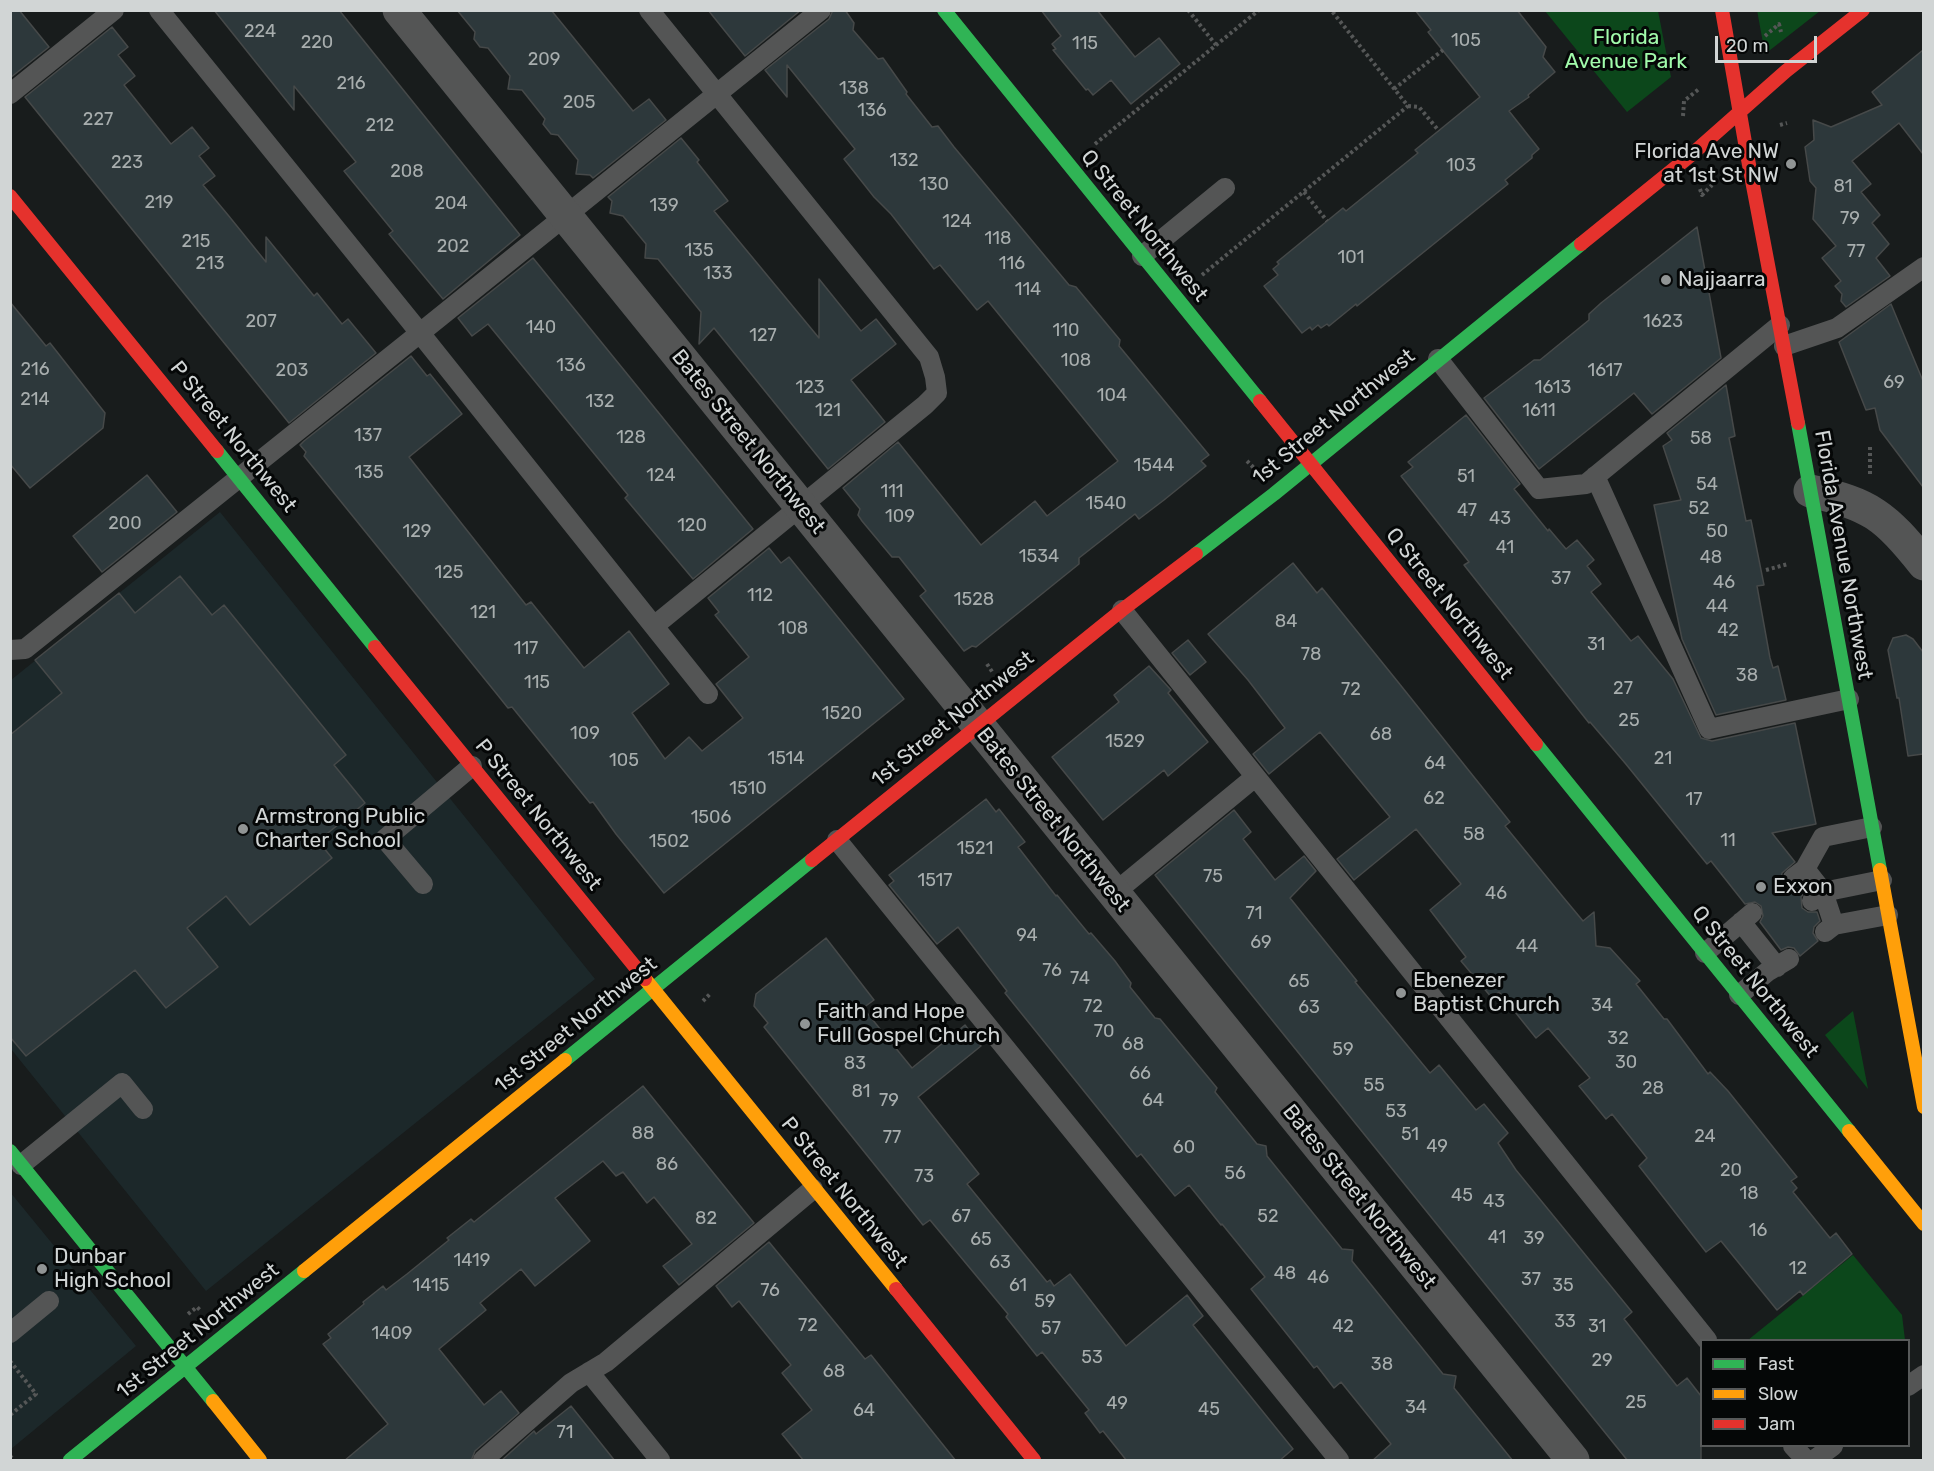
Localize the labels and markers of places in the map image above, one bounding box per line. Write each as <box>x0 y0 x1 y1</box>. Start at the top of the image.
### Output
place label: Florida Ave NW at 1st St NW <box>1634 139 1779 189</box>
marker: Florida Ave NW at 1st St NW <box>1784 157 1798 171</box>
place label: Najjaarra <box>1678 267 1766 293</box>
marker: Najjaarra <box>1659 273 1673 287</box>
place label: Armstrong Public Charter School <box>255 804 425 854</box>
marker: Armstrong Public Charter School <box>236 822 250 836</box>
place label: Exxon <box>1773 874 1833 900</box>
marker: Exxon <box>1754 880 1768 894</box>
place label: Ebenezer Baptist Church <box>1413 968 1560 1018</box>
marker: Ebenezer Baptist Church <box>1394 986 1408 1000</box>
place label: Faith and Hope Full Gospel Church <box>817 999 1000 1049</box>
marker: Faith and Hope Full Gospel Church <box>798 1017 812 1031</box>
place label: Dunbar High School <box>54 1244 171 1294</box>
marker: Dunbar High School <box>35 1262 49 1276</box>

